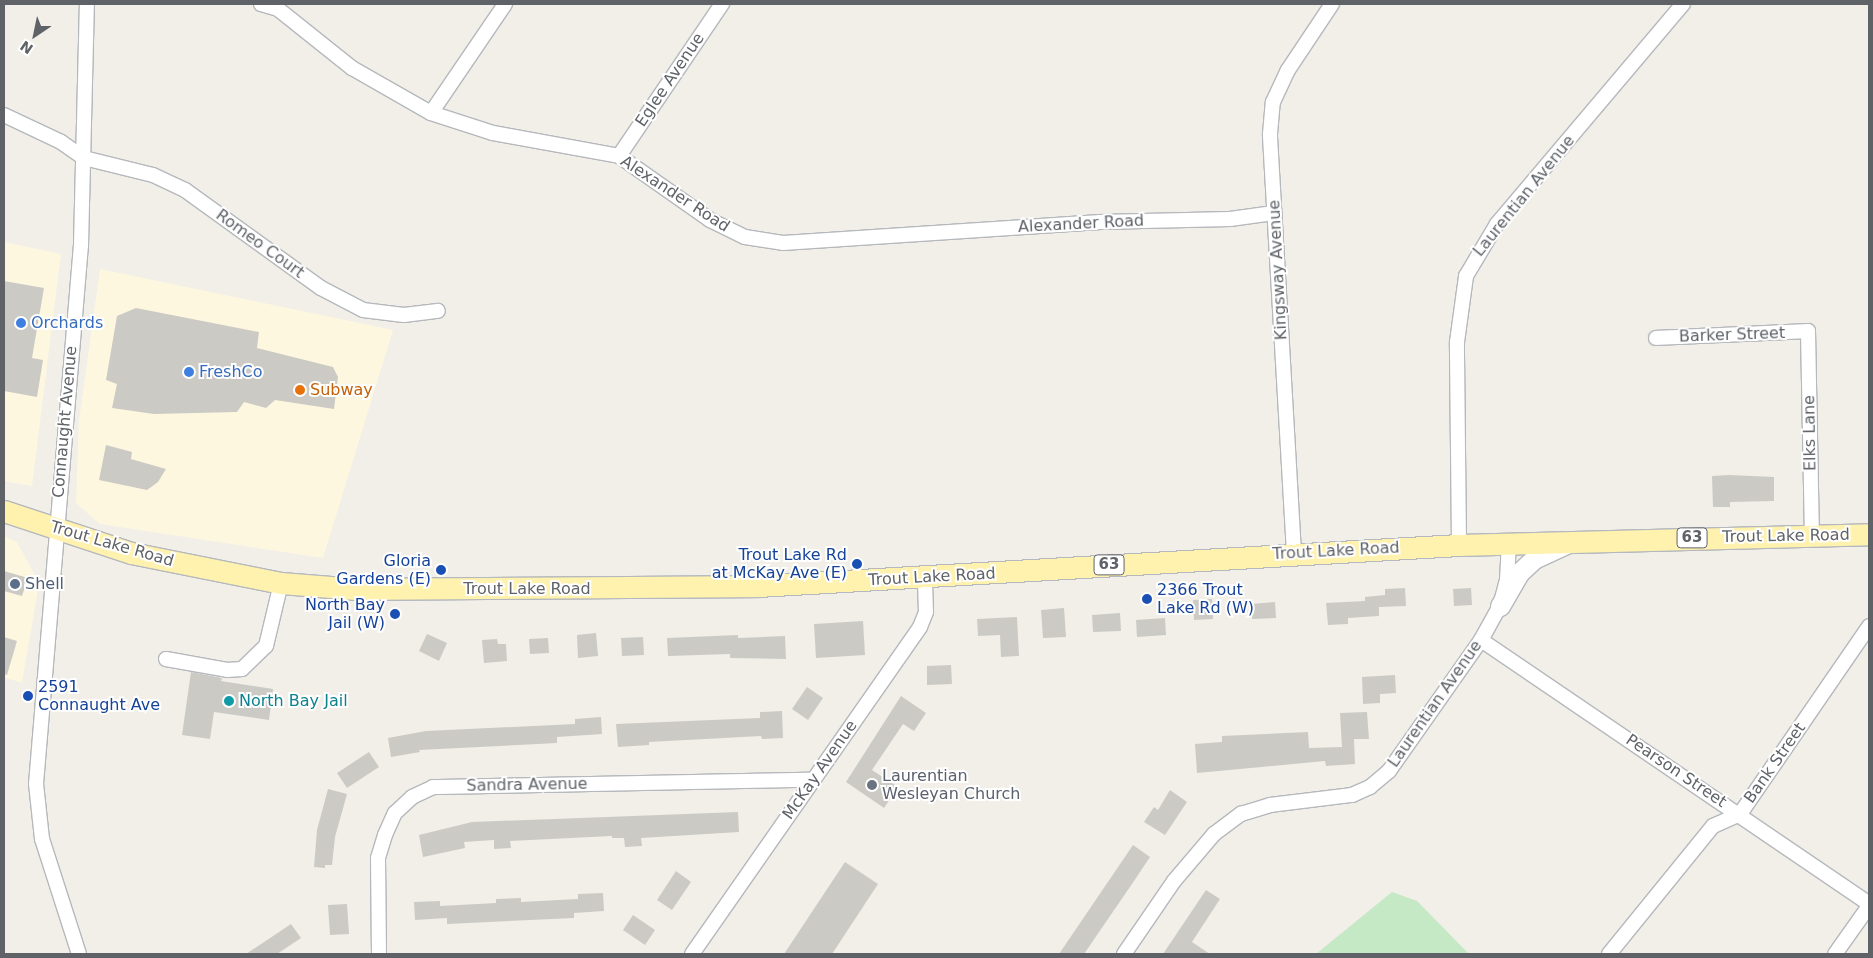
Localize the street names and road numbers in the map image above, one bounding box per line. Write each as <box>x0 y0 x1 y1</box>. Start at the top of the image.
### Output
street label: Eglee Avenue <box>632 29 708 131</box>
street label: Laurentian Avenue <box>1469 132 1579 260</box>
street label: Alexander Road <box>617 152 733 236</box>
street label: Kingsway Avenue <box>1265 199 1291 341</box>
street label: Romeo Court <box>212 206 308 282</box>
street label: Alexander Road <box>1017 211 1145 237</box>
street label: Barker Street <box>1679 324 1785 346</box>
street label: Connaught Avenue <box>49 345 81 499</box>
street label: Elks Lane <box>1800 395 1820 471</box>
street label: Trout Lake Road <box>48 517 176 571</box>
street label: Trout Lake Road <box>1722 525 1850 547</box>
road number: 63 <box>1676 526 1708 550</box>
street label: Trout Lake Road <box>1272 538 1400 564</box>
road number: 63 <box>1093 552 1125 578</box>
street label: Trout Lake Road <box>868 564 996 590</box>
street label: Trout Lake Road <box>463 579 591 599</box>
street label: Laurentian Avenue <box>1384 637 1486 771</box>
street label: McKay Avenue <box>779 717 861 823</box>
street label: Bank Street <box>1740 719 1810 807</box>
street label: Pearson Street <box>1622 730 1730 812</box>
street label: Sandra Avenue <box>466 774 588 796</box>

